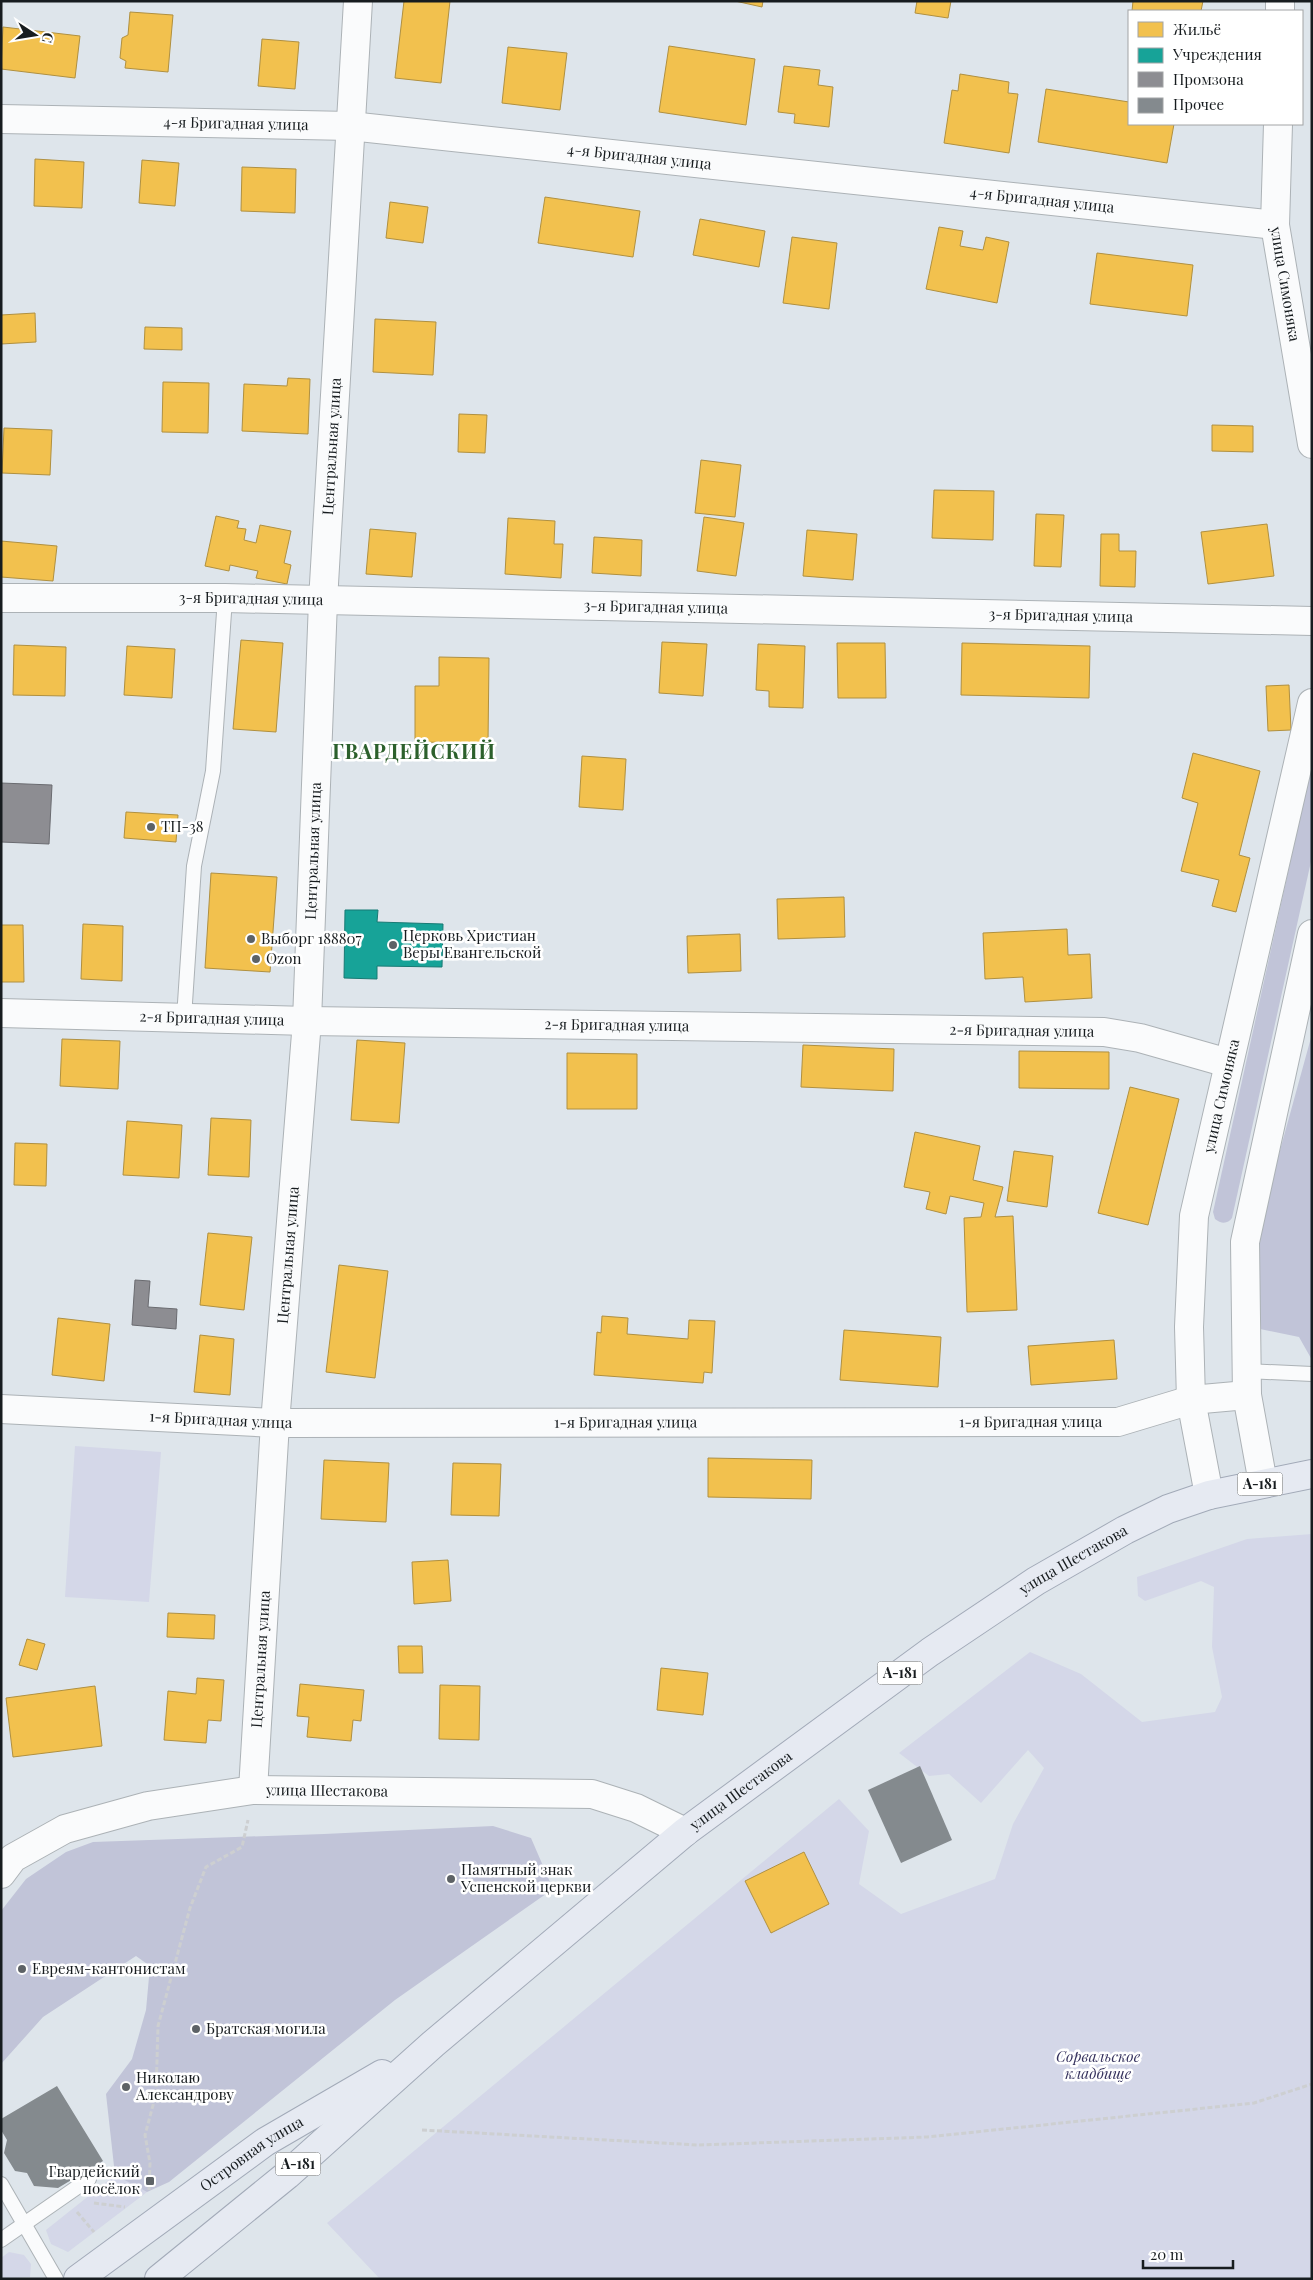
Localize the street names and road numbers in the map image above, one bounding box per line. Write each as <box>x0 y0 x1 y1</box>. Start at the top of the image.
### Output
street label: 4-я Бригадная улица <box>163 111 309 134</box>
street label: 4-я Бригадная улица <box>566 138 713 174</box>
street label: 4-я Бригадная улица <box>969 181 1116 217</box>
street label: улица Симоняка <box>1266 224 1306 343</box>
street label: Центральная улица <box>317 377 345 516</box>
street label: 3-я Бригадная улица <box>179 587 324 609</box>
street label: 3-я Бригадная улица <box>583 595 729 618</box>
street label: 3-я Бригадная улица <box>988 603 1134 626</box>
street label: Центральная улица <box>300 781 325 920</box>
street label: 2-я Бригадная улица <box>139 1006 285 1029</box>
street label: 2-я Бригадная улица <box>544 1013 690 1035</box>
street label: 2-я Бригадная улица <box>949 1019 1095 1041</box>
street label: улица Симоняка <box>1198 1036 1244 1156</box>
street label: Центральная улица <box>272 1185 303 1325</box>
street label: 1-я Бригадная улица <box>149 1406 293 1432</box>
street label: 1-я Бригадная улица <box>554 1411 698 1432</box>
street label: 1-я Бригадная улица <box>959 1411 1103 1431</box>
road number: А-181 <box>1238 1472 1282 1496</box>
street label: улица Шестакова <box>1014 1519 1131 1599</box>
street label: Центральная улица <box>246 1589 274 1729</box>
road number: А-181 <box>878 1662 922 1685</box>
street label: улица Шестакова <box>685 1745 796 1835</box>
street label: улица Шестакова <box>265 1779 389 1801</box>
street label: Островная улица <box>195 2111 307 2196</box>
road number: А-181 <box>276 2152 320 2176</box>

